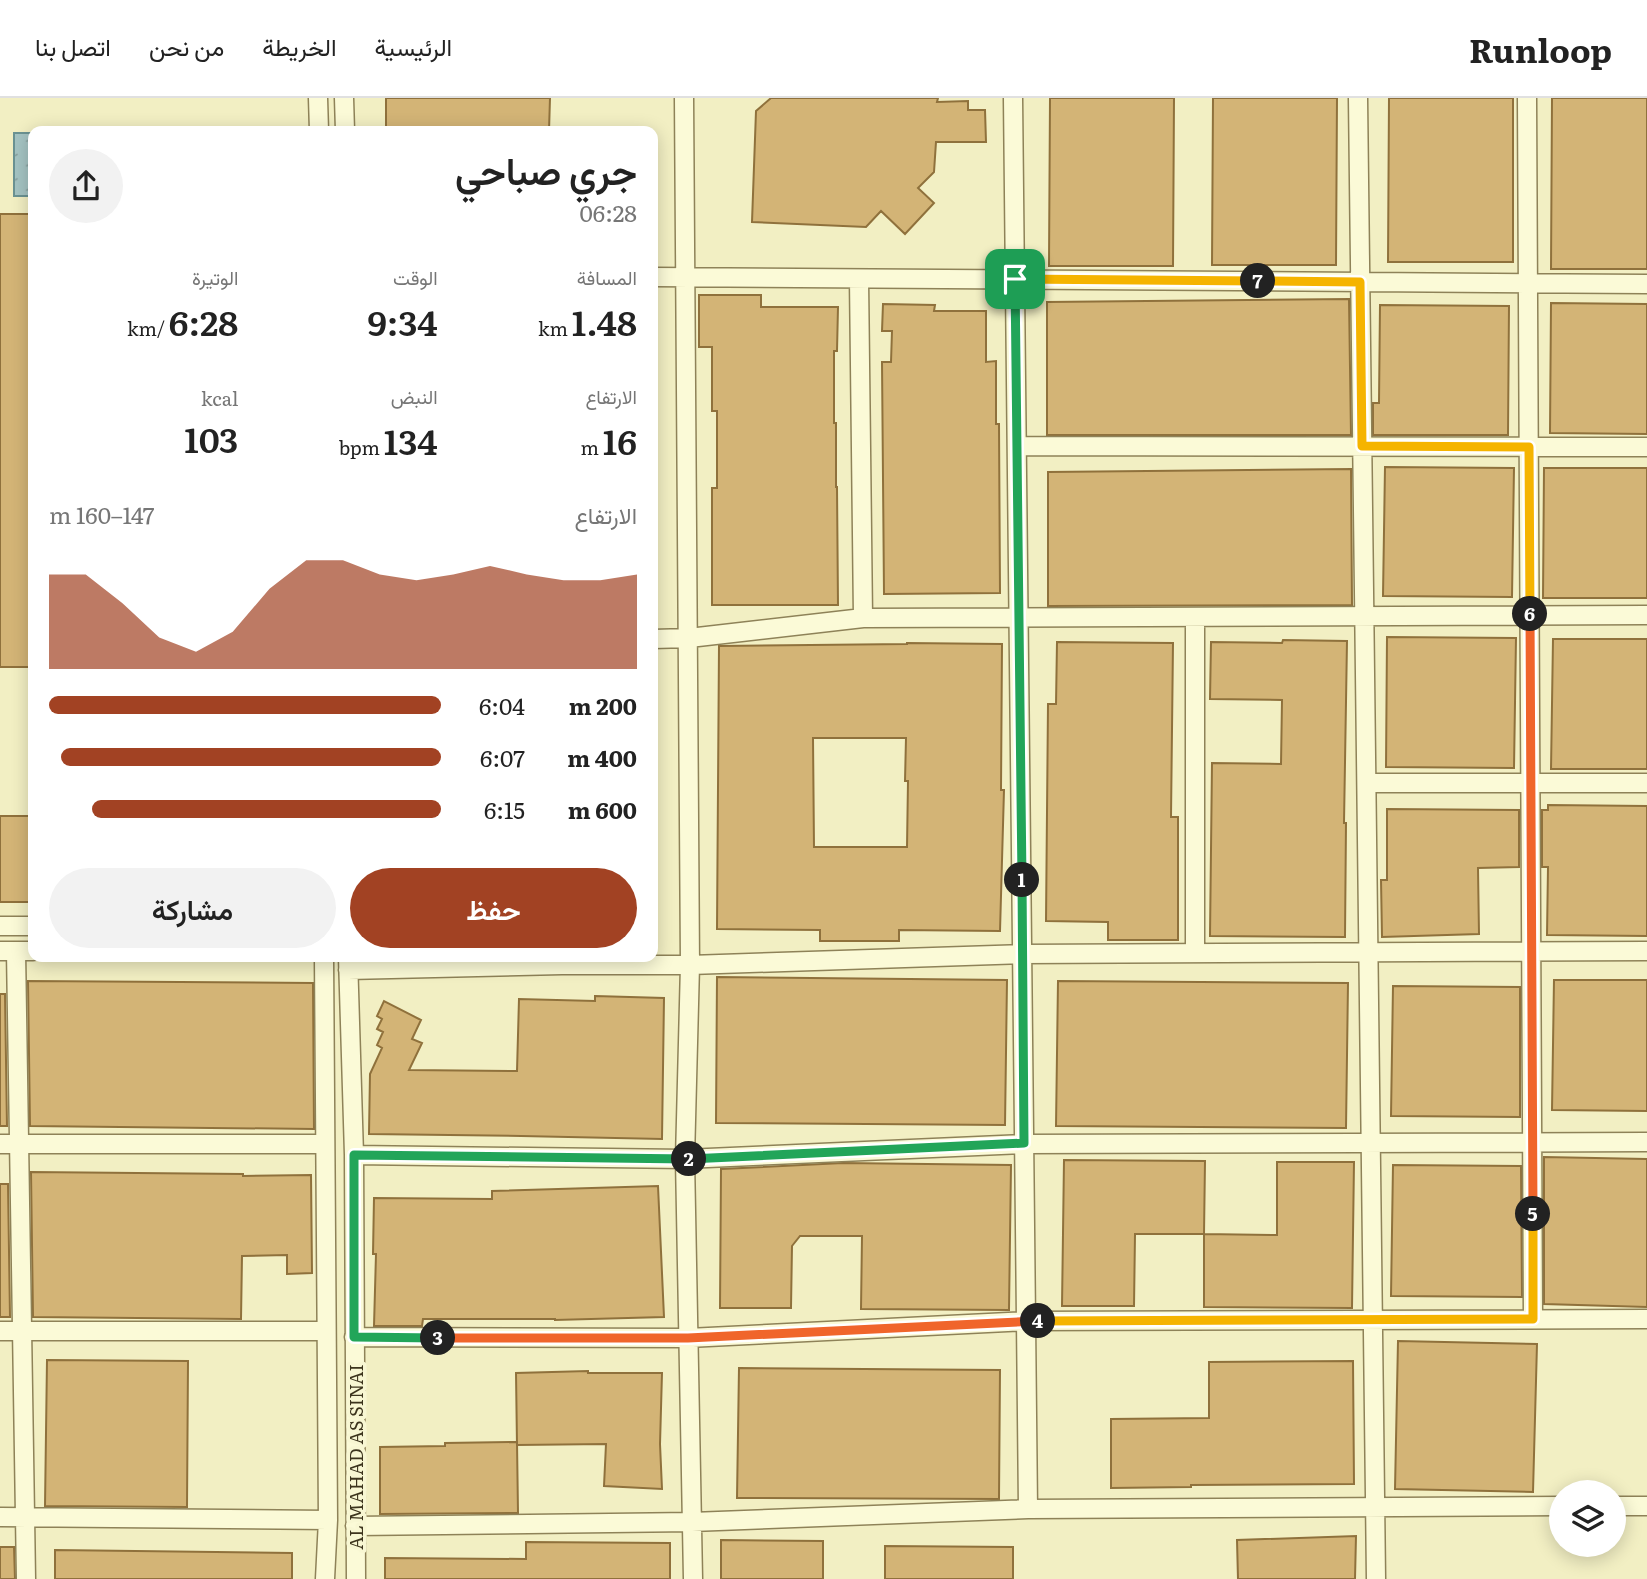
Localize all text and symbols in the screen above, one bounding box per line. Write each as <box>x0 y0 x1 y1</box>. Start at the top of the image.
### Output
text: Runloop <box>1469 24 1612 73</box>
text: اتصل بنا <box>35 28 111 63</box>
text: من نحن <box>149 28 224 63</box>
text: الخريطة <box>262 28 337 63</box>
text: الرئيسية <box>375 28 452 63</box>
text: جري صباحي <box>455 140 637 197</box>
button: share <box>49 149 123 223</box>
text: 06:28 <box>580 195 637 229</box>
pin <box>985 249 1045 309</box>
icon: arrive <box>996 260 1034 298</box>
text: الوتيرة <box>192 263 238 291</box>
text: الوقت <box>393 263 438 291</box>
text: المسافة <box>577 263 637 291</box>
pin: 7 <box>1240 264 1276 298</box>
text: 7 <box>1252 266 1263 294</box>
text: 6:28 <box>169 295 238 347</box>
text: 9:34 <box>367 295 438 347</box>
text: 1.48 <box>572 295 637 347</box>
text: /km <box>127 314 169 342</box>
text: km <box>538 314 572 342</box>
text: النبض <box>391 382 438 410</box>
text: الارتفاع <box>585 382 637 410</box>
text: kcal <box>201 384 238 412</box>
text: 103 <box>184 412 238 464</box>
text: 134 <box>384 414 438 466</box>
text: 16 <box>603 414 637 466</box>
text: bpm <box>339 433 384 461</box>
text: m <box>581 433 603 461</box>
text: 147–160 m <box>49 497 154 531</box>
text: الارتفاع <box>575 497 637 531</box>
pin: 6 <box>1512 596 1548 632</box>
text: 6 <box>1524 599 1535 627</box>
text: 6:04 <box>479 688 525 722</box>
text: 200 m <box>569 688 637 722</box>
text: 6:07 <box>480 740 525 774</box>
text: 400 m <box>567 740 637 774</box>
text: 6:15 <box>484 792 525 826</box>
text: 600 m <box>568 792 637 826</box>
pin: 1 <box>1004 862 1040 898</box>
text: 1 <box>1018 865 1025 893</box>
button: مشاركة <box>49 868 336 948</box>
button: حفظ <box>350 868 637 948</box>
pin: 2 <box>672 1142 706 1176</box>
text: 2 <box>683 1144 694 1172</box>
pin: 5 <box>1516 1196 1550 1232</box>
text: 5 <box>1527 1199 1538 1227</box>
pin: 4 <box>1020 1304 1056 1338</box>
text: 4 <box>1032 1306 1043 1334</box>
pin: 3 <box>420 1320 456 1356</box>
text: 3 <box>432 1323 443 1351</box>
street label: AL MAHAD AS SINAI <box>342 1364 369 1550</box>
map controls <box>1549 1480 1626 1557</box>
button: layers <box>1549 1480 1626 1557</box>

